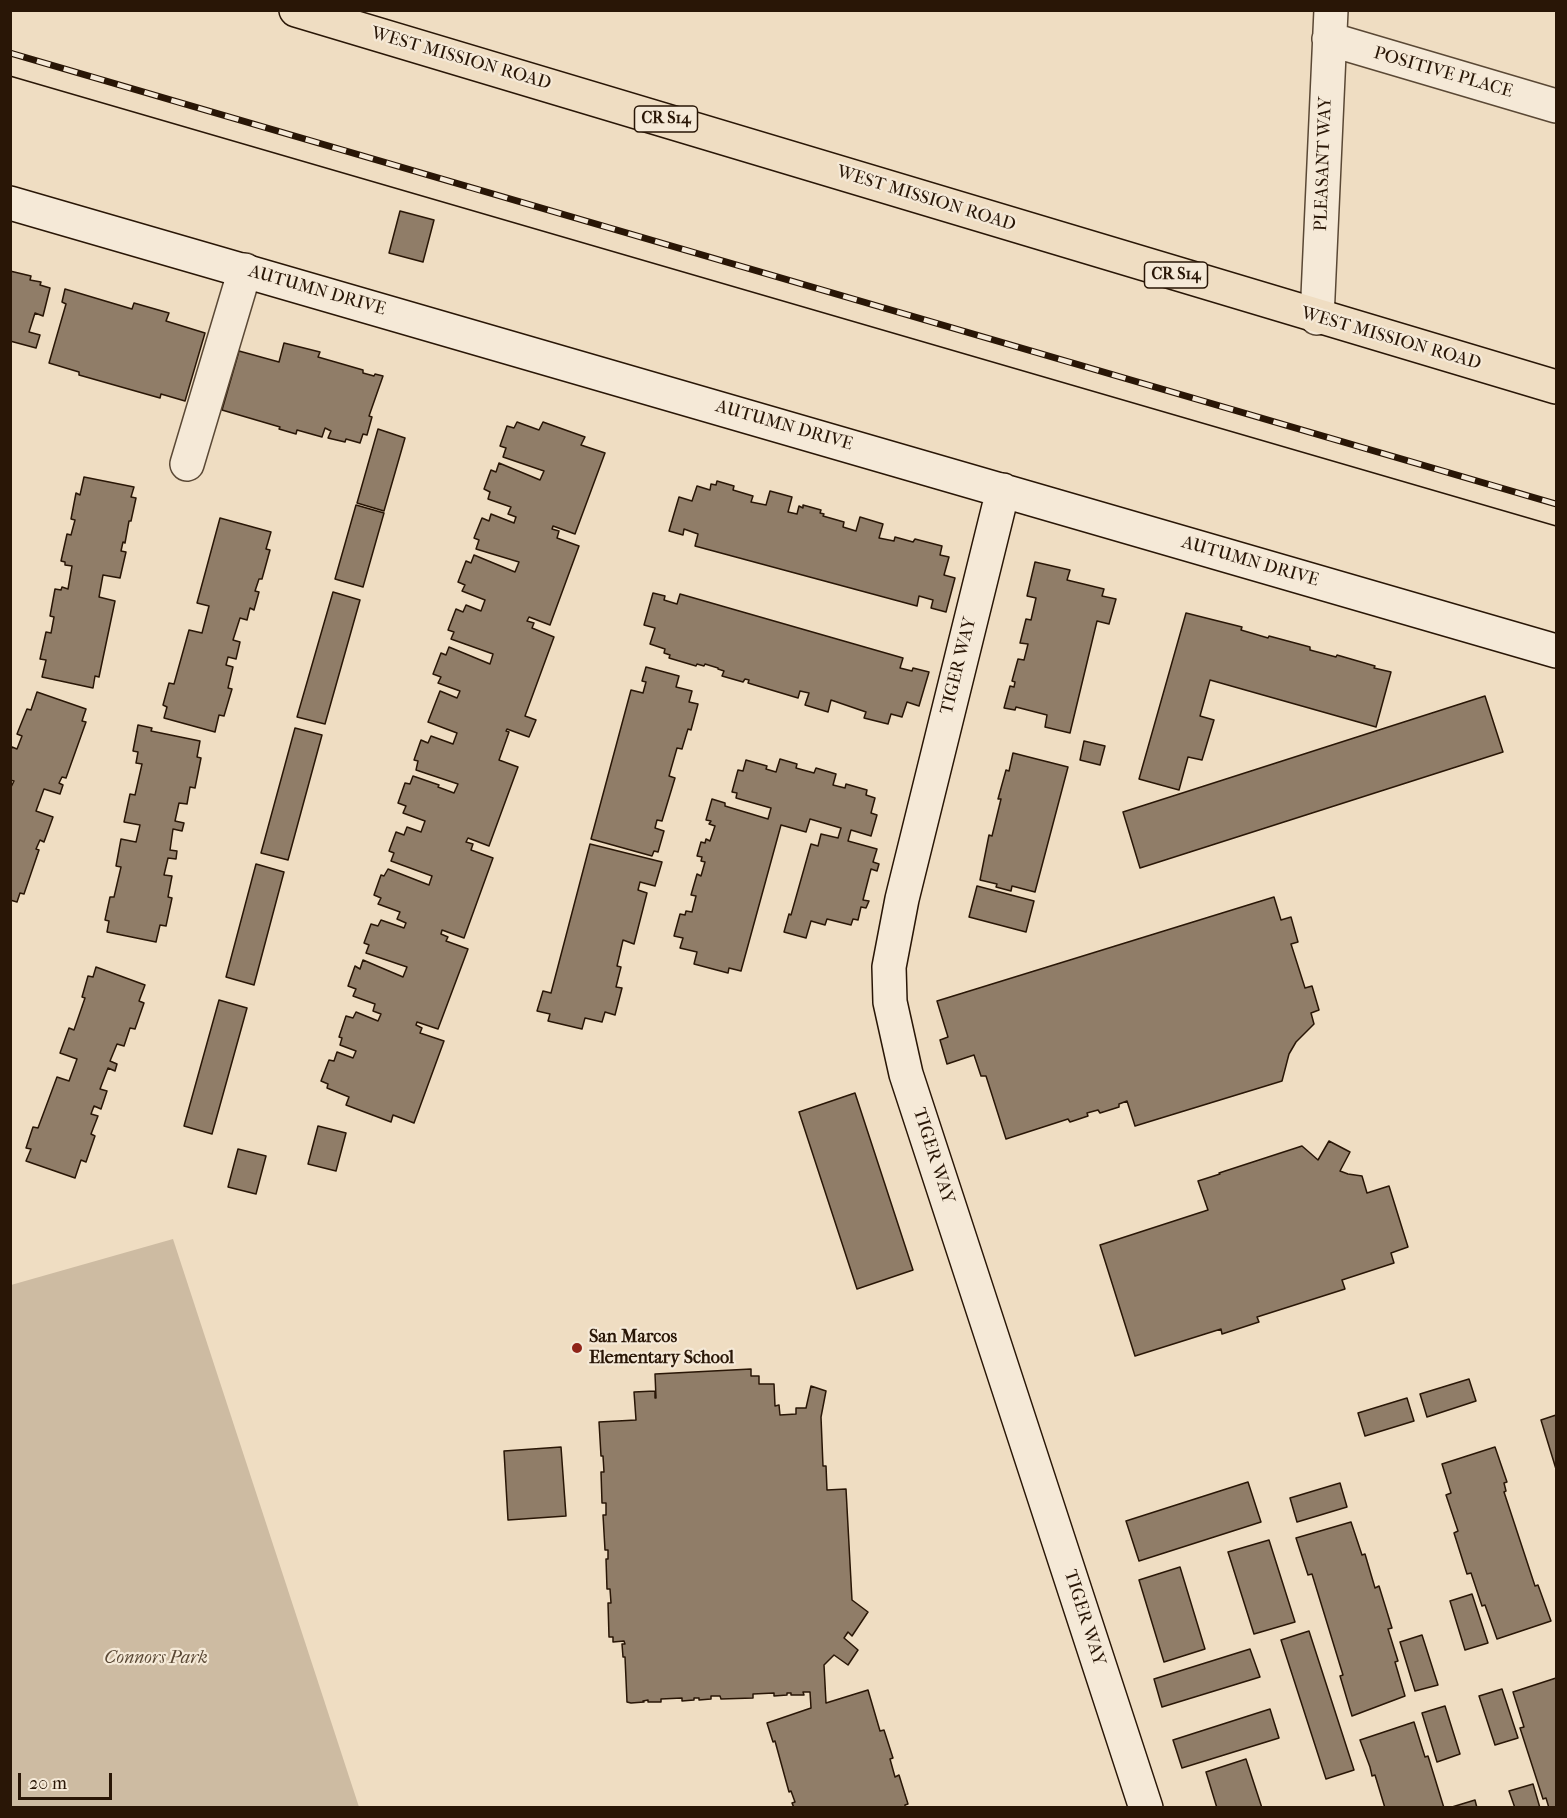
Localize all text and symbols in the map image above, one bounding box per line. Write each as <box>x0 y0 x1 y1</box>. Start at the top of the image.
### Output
street label: WEST MISSION ROAD <box>369 23 553 95</box>
street label: POSITIVE PLACE <box>1371 43 1515 103</box>
street label: PLEASANT WAY <box>1311 96 1337 232</box>
road number: CR S14 <box>634 106 698 132</box>
street label: WEST MISSION ROAD <box>834 161 1018 237</box>
street label: AUTUMN DRIVE <box>246 261 388 321</box>
road number: CR S14 <box>1144 262 1208 288</box>
street label: WEST MISSION ROAD <box>1299 303 1483 375</box>
street label: AUTUMN DRIVE <box>713 396 855 456</box>
street label: AUTUMN DRIVE <box>1179 532 1321 592</box>
street label: TIGER WAY <box>936 615 982 717</box>
street label: TIGER WAY <box>907 1105 959 1207</box>
place label: San Marcos Elementary School <box>589 1327 734 1370</box>
marker: San Marcos Elementary School <box>570 1341 584 1355</box>
street label: TIGER WAY <box>1058 1567 1110 1669</box>
park label: Connors Park <box>104 1648 208 1670</box>
scale bar <box>21 1761 116 1799</box>
text: 20 m <box>29 1773 67 1794</box>

